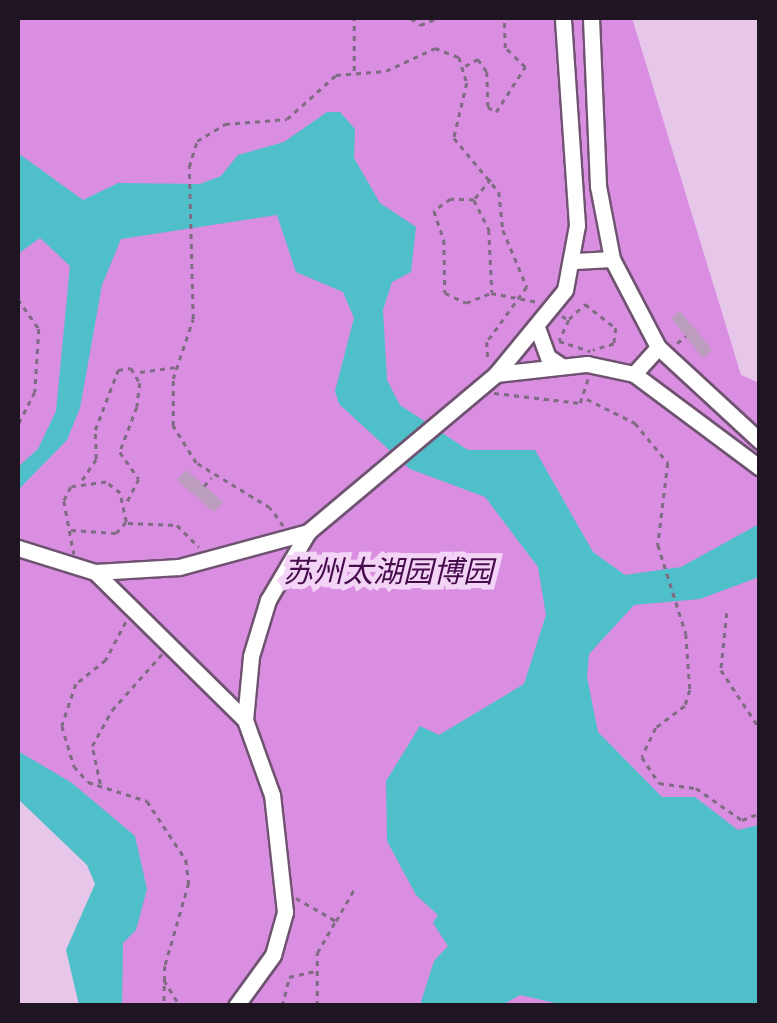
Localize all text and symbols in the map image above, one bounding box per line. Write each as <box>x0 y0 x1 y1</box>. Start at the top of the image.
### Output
park label: 苏州太湖园博园 <box>283 555 493 591</box>

